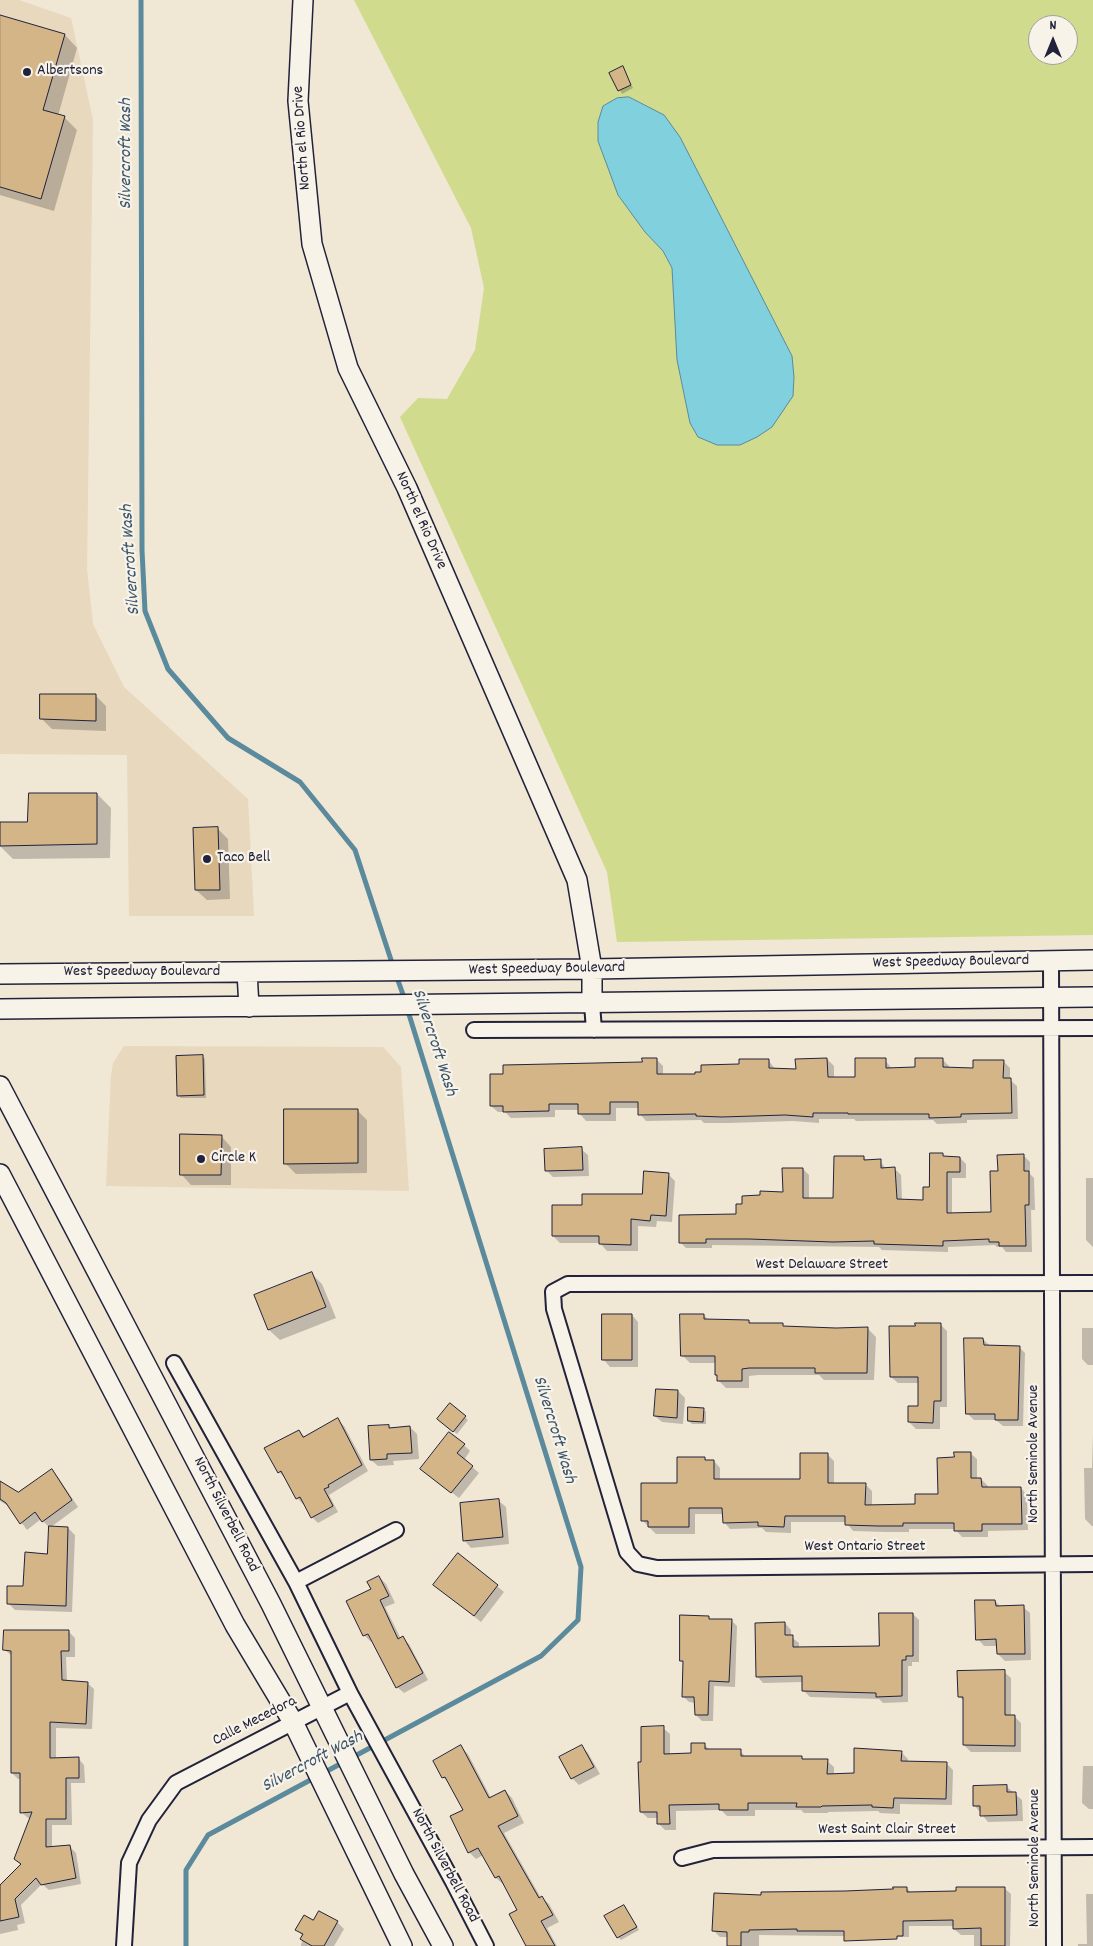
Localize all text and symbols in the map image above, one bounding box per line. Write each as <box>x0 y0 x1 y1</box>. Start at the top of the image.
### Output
north arrow <box>1028 15 1078 65</box>
text: N <box>1050 16 1056 36</box>
place label: Albertsons <box>37 62 103 82</box>
marker: Albertsons <box>21 66 33 78</box>
street label: North el Rio Drive <box>290 85 316 191</box>
water label: Silvercroft Wash <box>117 98 139 210</box>
street label: North el Rio Drive <box>390 469 450 573</box>
water label: Silvercroft Wash <box>117 504 147 616</box>
place label: Taco Bell <box>217 849 270 869</box>
marker: Taco Bell <box>201 853 213 865</box>
street label: West Speedway Boulevard <box>873 952 1029 974</box>
street label: West Speedway Boulevard <box>469 959 625 981</box>
street label: West Speedway Boulevard <box>64 963 220 983</box>
water label: Silvercroft Wash <box>406 987 460 1099</box>
place label: Circle K <box>211 1149 256 1169</box>
marker: Circle K <box>195 1153 207 1165</box>
street label: West Delaware Street <box>756 1256 888 1276</box>
water label: Silvercroft Wash <box>526 1374 580 1486</box>
street label: North Seminole Avenue <box>1025 1385 1045 1523</box>
street label: North Silverbell Road <box>188 1454 262 1576</box>
street label: West Ontario Street <box>804 1538 926 1558</box>
street label: Calle Mecedora <box>210 1693 300 1751</box>
water label: Silvercroft Wash <box>259 1727 367 1799</box>
street label: North Seminole Avenue <box>1026 1789 1046 1927</box>
street label: North Silverbell Road <box>406 1806 482 1926</box>
street label: West Saint Clair Street <box>818 1821 956 1841</box>

